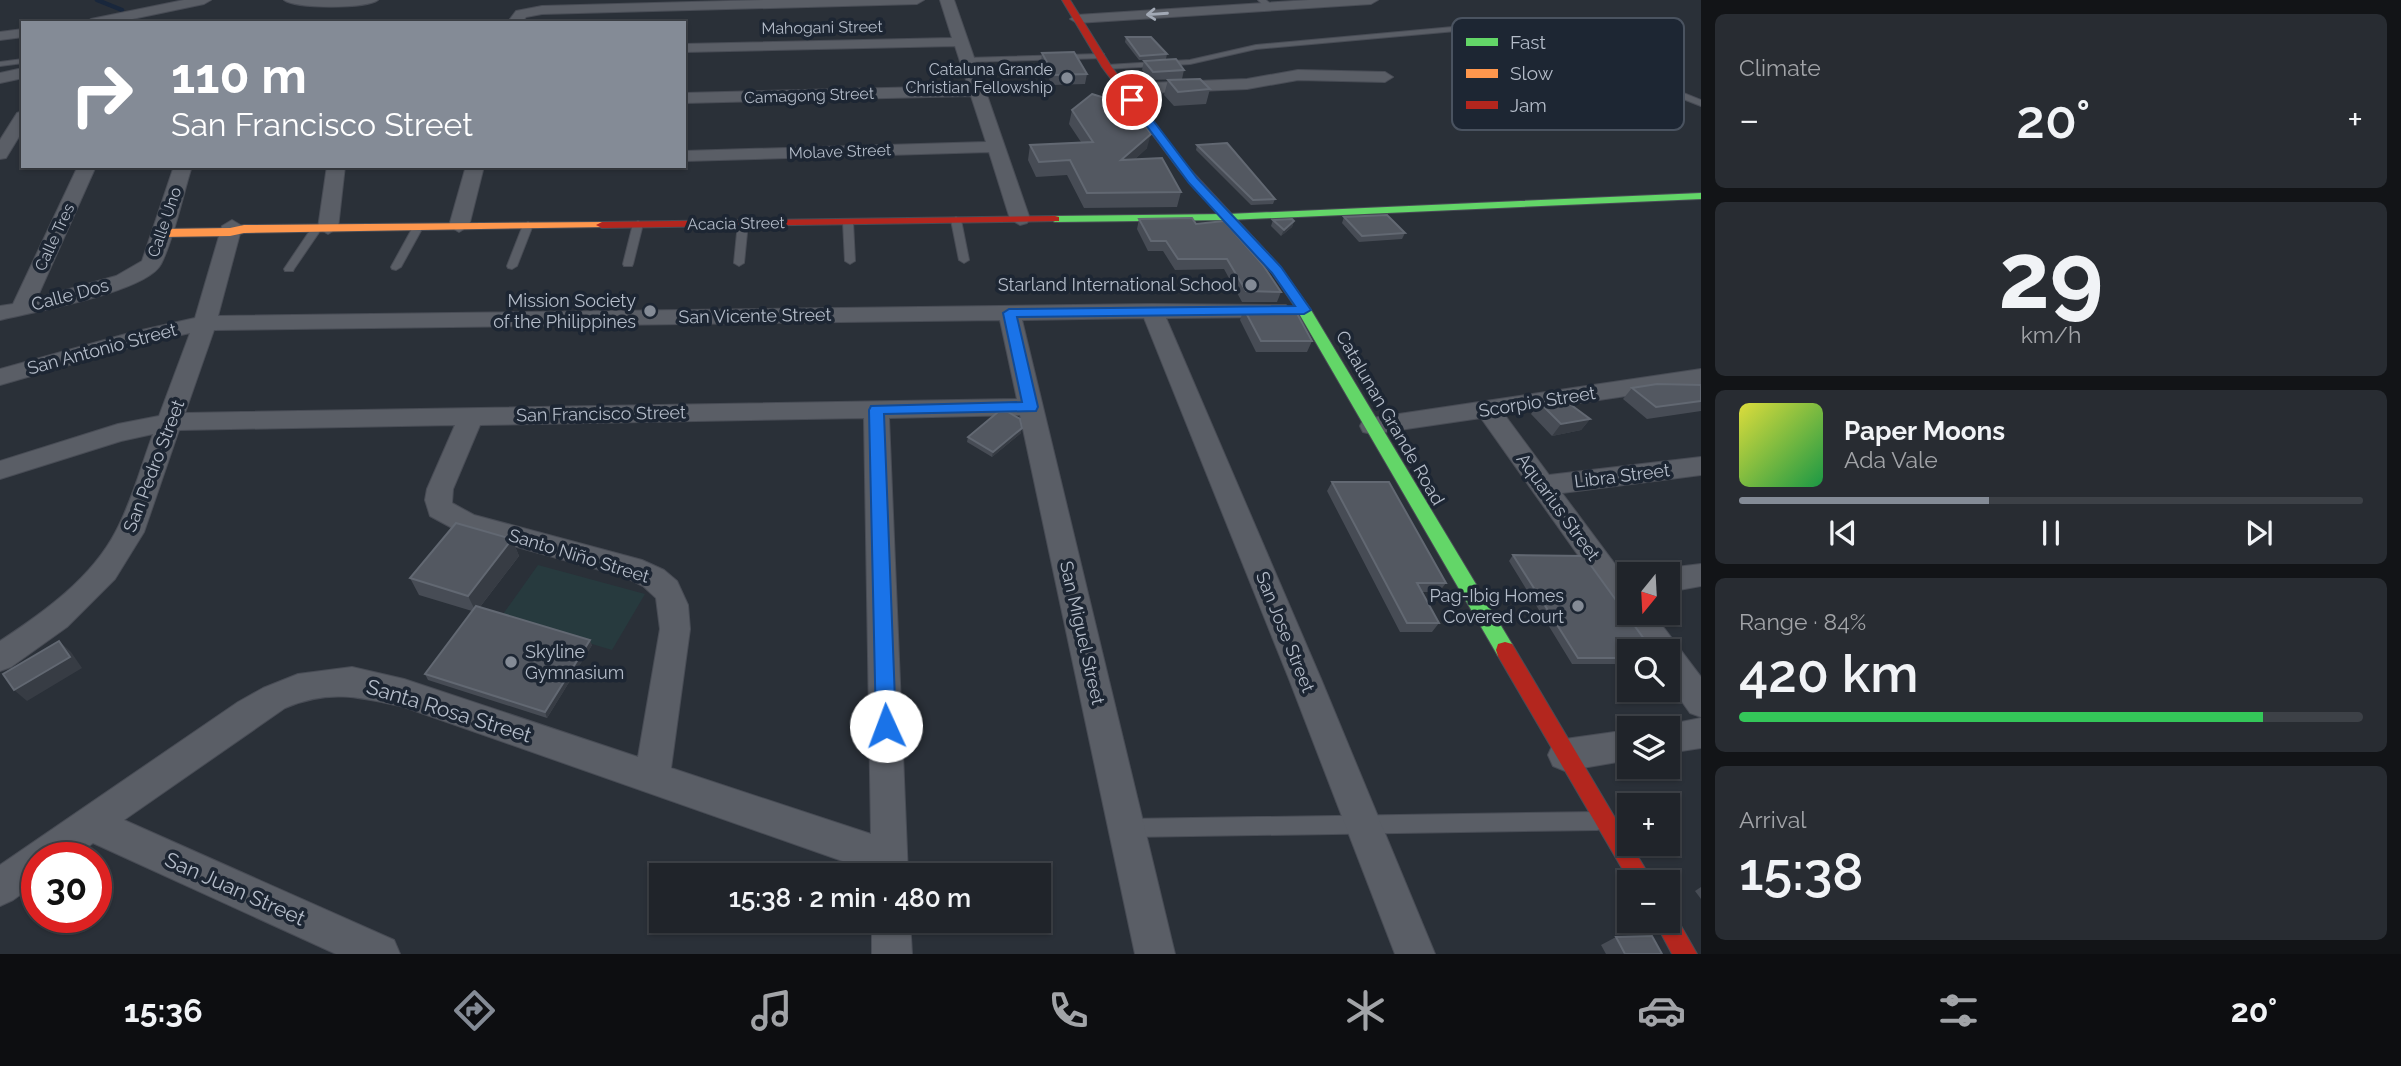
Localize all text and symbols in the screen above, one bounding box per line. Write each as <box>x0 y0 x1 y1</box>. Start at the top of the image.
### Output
one-way arrow <box>1146 8 1168 21</box>
street label: Mahogani Street <box>761 17 883 38</box>
legend <box>1452 18 1684 130</box>
text: Fast <box>1510 31 1546 53</box>
text: 110 m <box>171 47 307 104</box>
icon: right <box>56 49 147 140</box>
text: Climate <box>1739 54 1821 81</box>
place label: Cataluna Grande Christian Fellowship <box>905 60 1053 97</box>
text: Slow <box>1510 62 1554 84</box>
marker: Cataluna Grande Christian Fellowship <box>1059 70 1075 86</box>
pin <box>1102 70 1162 130</box>
icon: arrive <box>1113 81 1151 119</box>
street label: Camagong Street <box>744 84 875 107</box>
text: 20° <box>2016 89 2090 150</box>
text: Jam <box>1510 94 1547 116</box>
text: − <box>1739 97 1759 142</box>
text: + <box>2347 97 2363 142</box>
text: San Francisco Street <box>171 106 473 143</box>
street label: Molave Street <box>789 140 892 163</box>
street label: Calle Uno <box>144 185 185 260</box>
street label: Calle Tres <box>31 200 78 274</box>
street label: Acacia Street <box>687 213 786 234</box>
text: 29 <box>1999 222 2103 329</box>
street label: Calle Dos <box>29 274 111 315</box>
place label: Starland International School <box>998 274 1237 295</box>
marker: Starland International School <box>1243 277 1259 293</box>
place label: Mission Society of the Philippines <box>493 290 636 332</box>
marker: Mission Society of the Philippines <box>642 303 658 319</box>
street label: San Vicente Street <box>678 304 832 327</box>
street label: San Antonio Street <box>25 318 179 379</box>
text: km/h <box>2021 321 2081 348</box>
street label: Catalunan Grande Road <box>1332 327 1449 509</box>
street label: Scorpio Street <box>1477 382 1597 421</box>
street label: San Pedro Street <box>119 397 188 535</box>
street label: San Francisco Street <box>516 402 686 425</box>
text: Paper Moons <box>1844 416 2005 446</box>
text: Ada Vale <box>1844 446 1938 473</box>
street label: Aquarius Street <box>1512 449 1604 565</box>
street label: Libra Street <box>1573 459 1671 492</box>
icon: previous <box>1824 514 1862 552</box>
icon: pause <box>2032 514 2070 552</box>
icon: next <box>2240 514 2278 552</box>
street label: Santo Niño Street <box>506 524 652 587</box>
street label: San Miguel Street <box>1056 559 1109 707</box>
north arrow <box>1617 562 1680 625</box>
map controls <box>1617 562 1680 933</box>
street label: San Jose Street <box>1252 568 1319 695</box>
place label: Pag-Ibig Homes Covered Court <box>1430 585 1564 627</box>
marker: Pag-Ibig Homes Covered Court <box>1570 598 1586 614</box>
text: Range · 84% <box>1739 608 1866 635</box>
button: search <box>1617 639 1680 702</box>
place label: Skyline Gymnasium <box>525 641 624 683</box>
text: 420 km <box>1739 643 1918 704</box>
marker: Skyline Gymnasium <box>503 654 519 670</box>
street label: Santa Rosa Street <box>364 674 535 748</box>
position arrow <box>849 689 923 763</box>
button: layers <box>1617 716 1680 779</box>
button: + <box>1617 793 1680 856</box>
text: Arrival <box>1739 806 1806 833</box>
text: 15:38 <box>1739 841 1864 902</box>
speed limit sign: 30 <box>21 842 112 933</box>
street label: San Juan Street <box>161 846 309 931</box>
button: − <box>1617 870 1680 933</box>
text: 15:38 · 2 min · 480 m <box>729 883 971 913</box>
icon: directions <box>450 986 499 1035</box>
icon: music <box>747 986 796 1035</box>
icon: phone <box>1044 986 1093 1035</box>
icon: climate <box>1341 986 1390 1035</box>
icon: car <box>1637 986 1686 1035</box>
icon: filters <box>1934 986 1983 1035</box>
text: 15:36 <box>124 992 203 1029</box>
text: 20° <box>2231 992 2277 1029</box>

